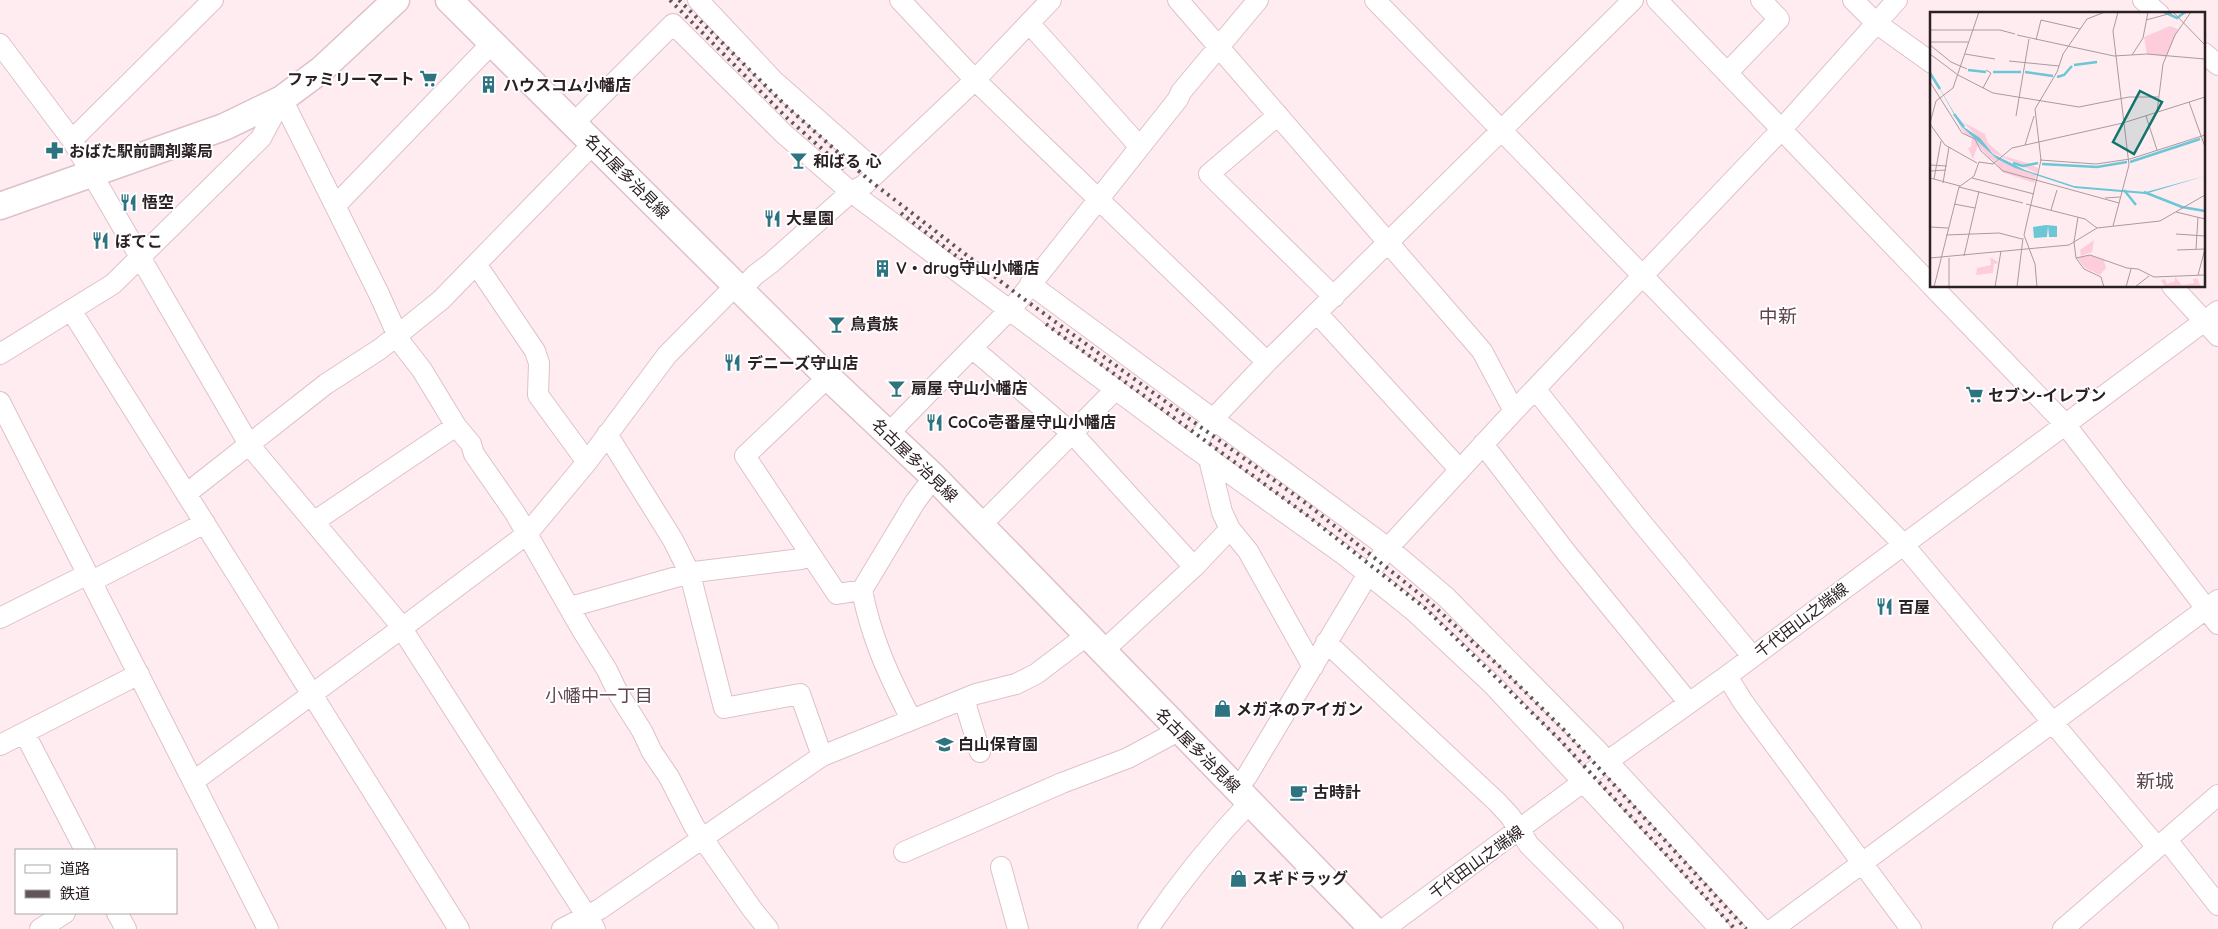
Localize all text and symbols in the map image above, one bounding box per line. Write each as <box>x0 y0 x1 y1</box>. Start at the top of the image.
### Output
inset map <box>1930 12 2206 288</box>
place label: ファミリーマート <box>287 69 415 89</box>
supermarket icon: ファミリーマート <box>419 69 439 89</box>
building icon: ハウスコム小幡店 <box>479 75 499 95</box>
place label: ハウスコム小幡店 <box>503 75 631 95</box>
street label: 名古屋多治見線 <box>580 129 674 223</box>
pharmacy icon: おばた駅前調剤薬局 <box>45 141 65 161</box>
place label: おばた駅前調剤薬局 <box>69 141 213 161</box>
bar icon: 和ばる 心 <box>789 151 809 171</box>
place label: 和ばる 心 <box>813 151 881 171</box>
restaurant icon: 悟空 <box>118 192 138 212</box>
place label: 悟空 <box>142 192 174 212</box>
restaurant icon: 大星園 <box>762 208 782 228</box>
place label: 大星園 <box>786 208 834 228</box>
restaurant icon: ぼてこ <box>91 231 111 251</box>
place label: ぼてこ <box>115 231 163 251</box>
building icon: V・drug守山小幡店 <box>872 258 892 278</box>
place label: V・drug守山小幡店 <box>896 258 1039 278</box>
district label: 中新 <box>1759 304 1797 328</box>
bar icon: 鳥貴族 <box>826 314 846 334</box>
place label: 鳥貴族 <box>850 314 898 334</box>
restaurant icon: デニーズ守山店 <box>723 353 743 373</box>
place label: デニーズ守山店 <box>747 353 858 373</box>
bar icon: 扇屋 守山小幡店 <box>887 378 907 398</box>
place label: 扇屋 守山小幡店 <box>911 378 1027 398</box>
supermarket icon: セブン-イレブン <box>1964 385 1984 405</box>
place label: セブン-イレブン <box>1988 385 2106 405</box>
restaurant icon: CoCo壱番屋守山小幡店 <box>924 412 944 432</box>
place label: CoCo壱番屋守山小幡店 <box>948 412 1116 432</box>
street label: 名古屋多治見線 <box>868 414 962 506</box>
street label: 千代田山之端線 <box>1750 578 1852 662</box>
restaurant icon: 百屋 <box>1874 597 1894 617</box>
place label: 百屋 <box>1898 597 1930 617</box>
district label: 小幡中一丁目 <box>545 684 653 707</box>
shop icon: メガネのアイガン <box>1212 699 1232 719</box>
place label: メガネのアイガン <box>1236 699 1363 719</box>
street label: 名古屋多治見線 <box>1151 703 1245 797</box>
school or university icon: 白山保育園 <box>934 734 954 754</box>
place label: 白山保育園 <box>958 734 1038 754</box>
district label: 新城 <box>2136 769 2174 793</box>
cafe icon: 古時計 <box>1289 782 1309 802</box>
place label: 古時計 <box>1313 782 1361 802</box>
street label: 千代田山之端線 <box>1425 821 1527 903</box>
legend <box>15 849 178 914</box>
text: 道路 <box>60 859 90 878</box>
shop icon: スギドラッグ <box>1228 868 1248 888</box>
place label: スギドラッグ <box>1252 868 1348 888</box>
text: 鉄道 <box>60 884 90 903</box>

